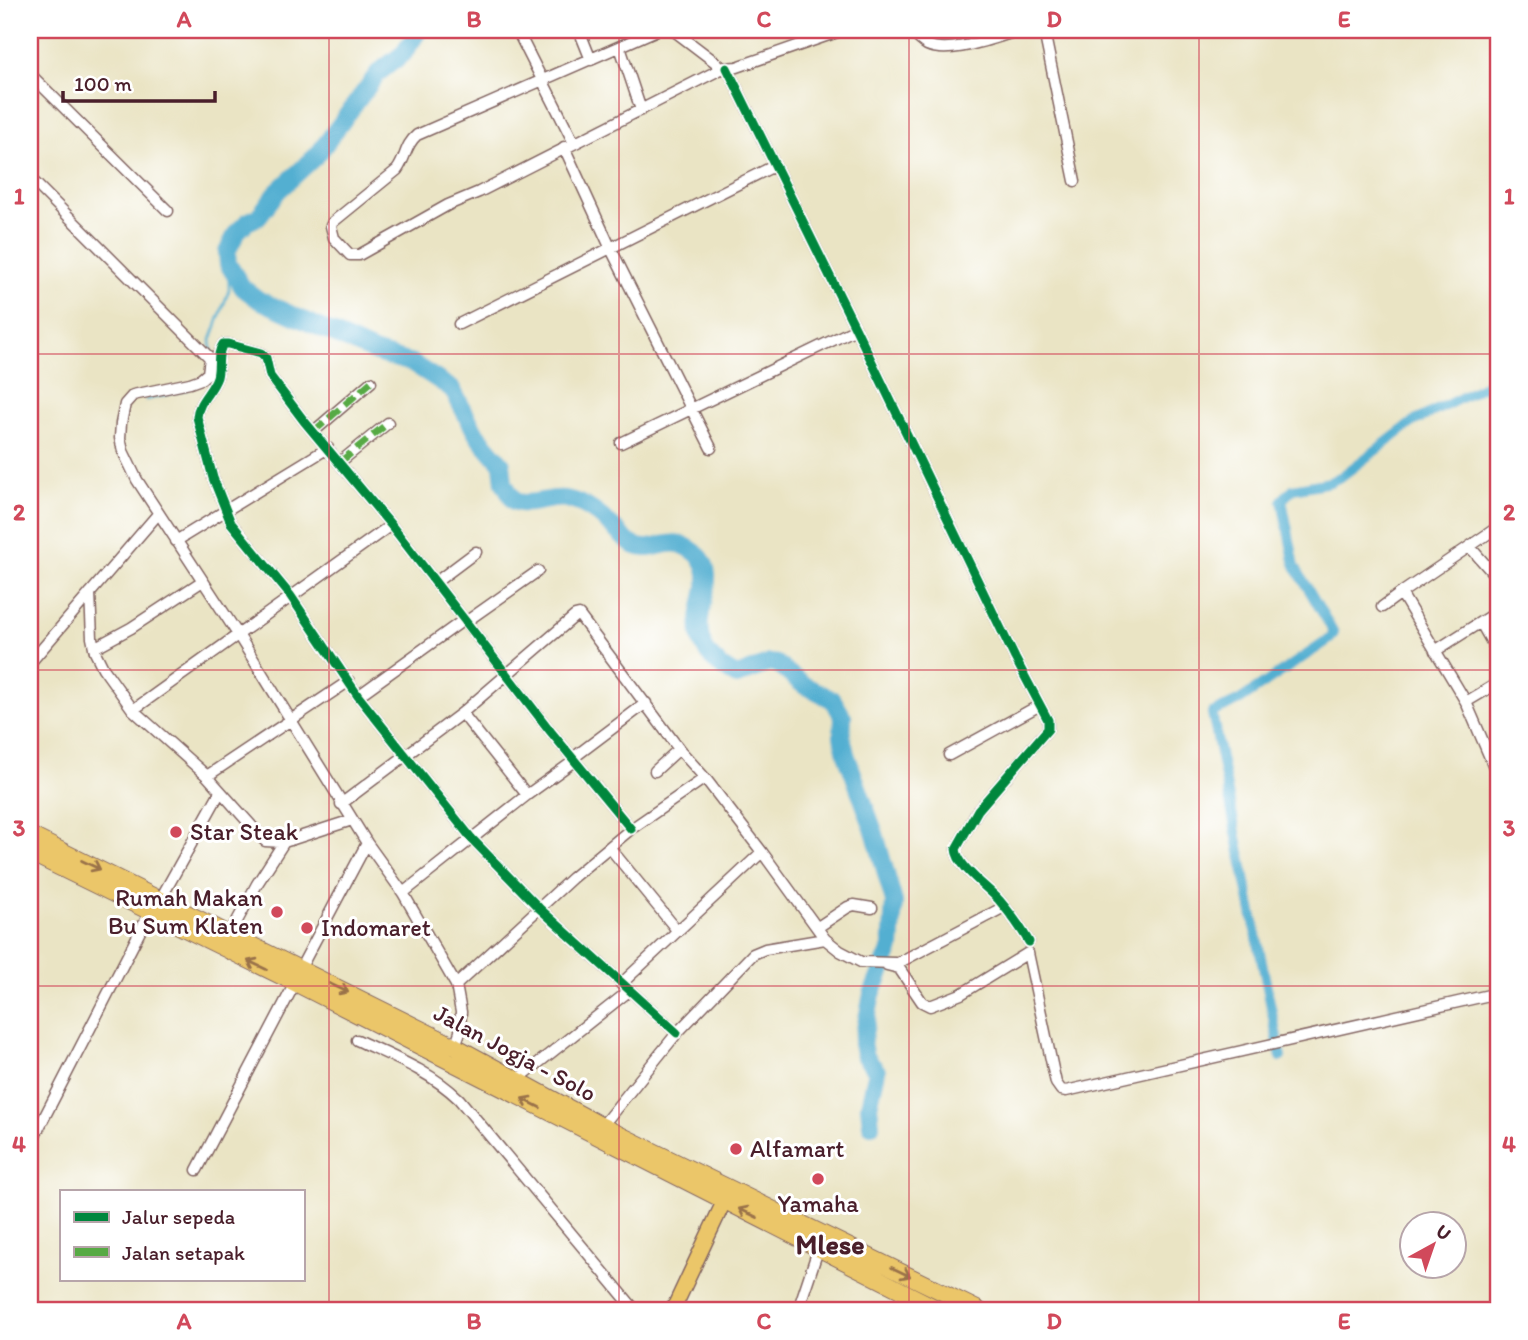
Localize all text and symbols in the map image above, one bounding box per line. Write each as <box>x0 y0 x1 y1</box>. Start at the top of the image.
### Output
text: A <box>176 5 192 33</box>
text: B <box>467 5 482 33</box>
text: C <box>757 5 772 33</box>
text: D <box>1046 5 1062 33</box>
text: E <box>1338 5 1351 33</box>
scale bar <box>63 60 215 104</box>
text: 100 m <box>74 71 132 96</box>
text: 1 <box>14 182 25 210</box>
text: 1 <box>1504 182 1515 210</box>
text: 2 <box>13 498 26 526</box>
text: 2 <box>1503 498 1516 526</box>
text: 3 <box>13 814 26 842</box>
text: 3 <box>1503 814 1516 842</box>
place label: Star Steak <box>190 817 299 846</box>
marker: Star Steak <box>168 824 184 840</box>
one-way arrow <box>80 859 101 873</box>
place label: Rumah Makan Bu Sum Klaten <box>108 883 263 940</box>
marker: Rumah Makan Bu Sum Klaten <box>269 904 285 920</box>
place label: Indomaret <box>321 913 431 942</box>
marker: Indomaret <box>299 920 315 936</box>
one-way arrow <box>247 957 268 971</box>
one-way arrow <box>328 982 349 996</box>
street label: Jalan Jogja - Solo <box>429 998 601 1108</box>
one-way arrow <box>521 1096 542 1110</box>
text: 4 <box>12 1130 26 1158</box>
text: 4 <box>1502 1130 1516 1158</box>
place label: Alfamart <box>750 1134 844 1163</box>
marker: Alfamart <box>728 1141 744 1157</box>
marker: Yamaha <box>810 1171 826 1187</box>
place label: Yamaha <box>777 1189 859 1218</box>
legend <box>60 1190 304 1280</box>
text: Jalur sepeda <box>122 1204 235 1229</box>
one-way arrow <box>738 1206 759 1220</box>
north arrow <box>1398 1210 1468 1280</box>
text: U <box>1431 1219 1456 1245</box>
district label: Mlese <box>795 1227 865 1261</box>
text: Jalan setapak <box>122 1240 245 1265</box>
one-way arrow <box>890 1266 911 1279</box>
text: A <box>176 1307 192 1335</box>
text: B <box>467 1307 482 1335</box>
text: C <box>757 1307 772 1335</box>
text: D <box>1046 1307 1062 1335</box>
text: E <box>1338 1307 1351 1335</box>

